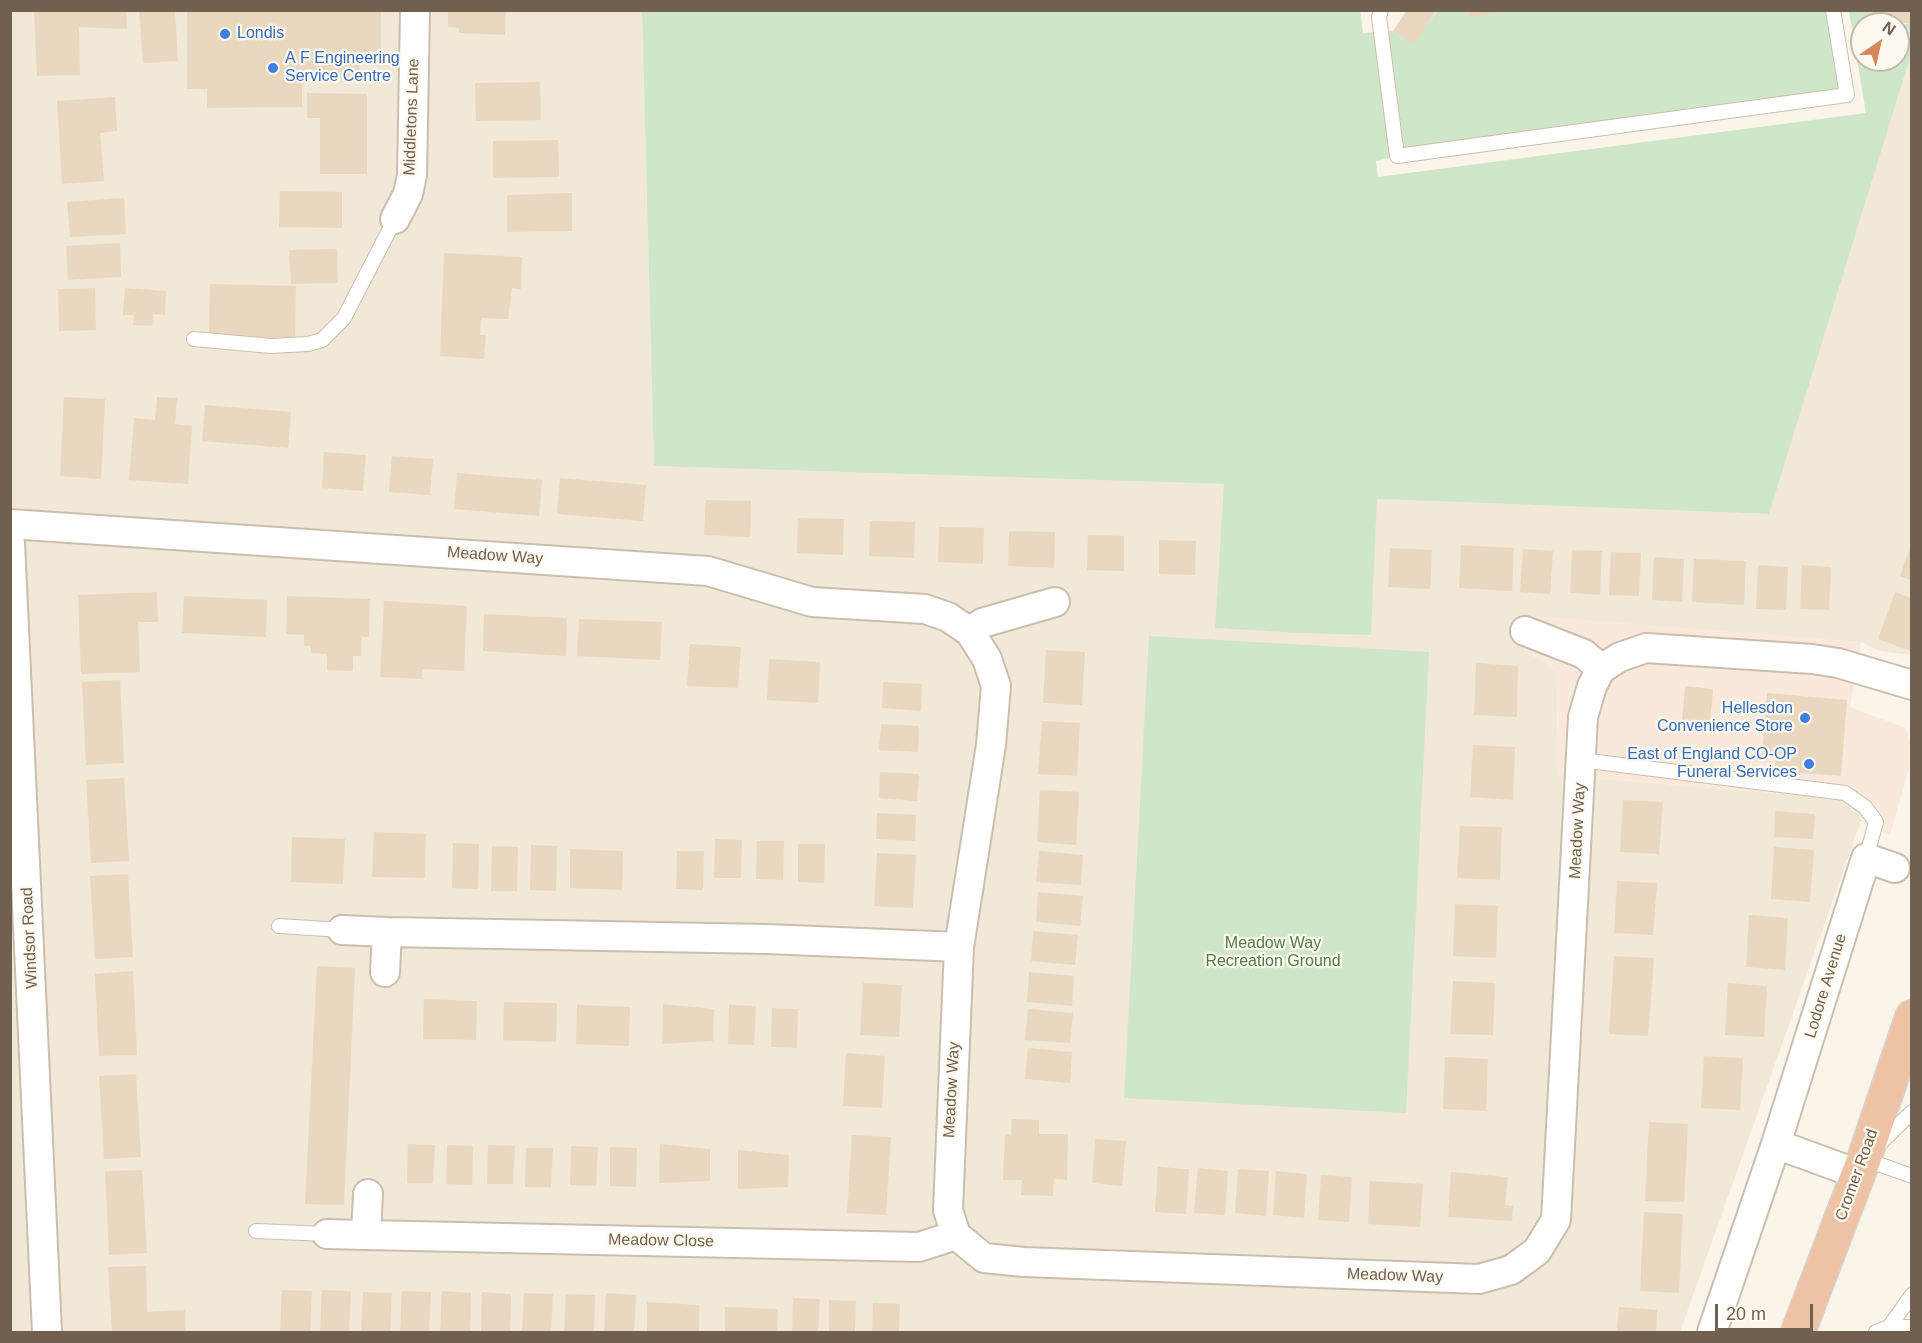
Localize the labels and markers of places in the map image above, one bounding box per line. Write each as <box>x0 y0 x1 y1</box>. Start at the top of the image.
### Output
place label: Londis <box>237 24 284 44</box>
marker: Londis <box>218 27 232 41</box>
place label: A F Engineering Service Centre <box>285 49 400 87</box>
marker: A F Engineering Service Centre <box>266 61 280 75</box>
place label: Hellesdon Convenience Store <box>1657 699 1793 737</box>
marker: Hellesdon Convenience Store <box>1798 711 1812 725</box>
place label: East of England CO-OP Funeral Services <box>1627 745 1797 783</box>
marker: East of England CO-OP Funeral Services <box>1802 757 1816 771</box>

